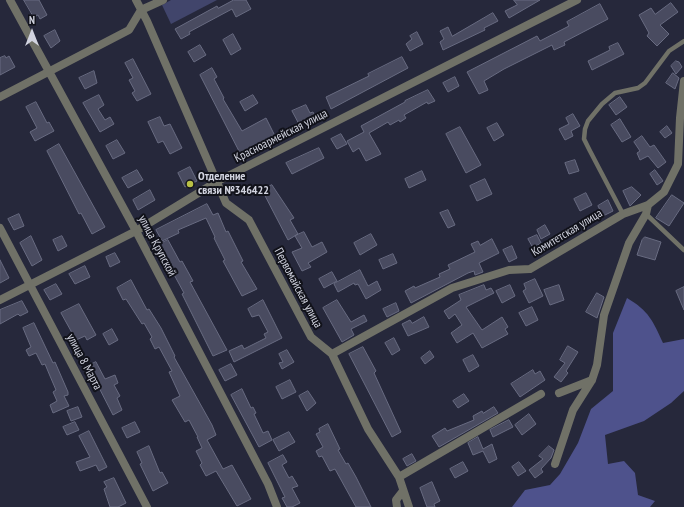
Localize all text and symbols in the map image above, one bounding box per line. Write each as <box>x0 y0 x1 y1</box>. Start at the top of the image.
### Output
north arrow <box>12 12 52 52</box>
text: N <box>29 13 35 27</box>
street label: Красноармейская улица <box>232 106 330 166</box>
place label: Отделение связи №346422 <box>198 170 269 198</box>
marker: Отделение связи №346422 <box>185 179 195 189</box>
street label: Комитетская улица <box>529 206 605 260</box>
street label: улица Крупской <box>135 213 179 279</box>
street label: Первомайская улица <box>271 246 325 330</box>
street label: улица 8 Марта <box>63 332 105 392</box>

